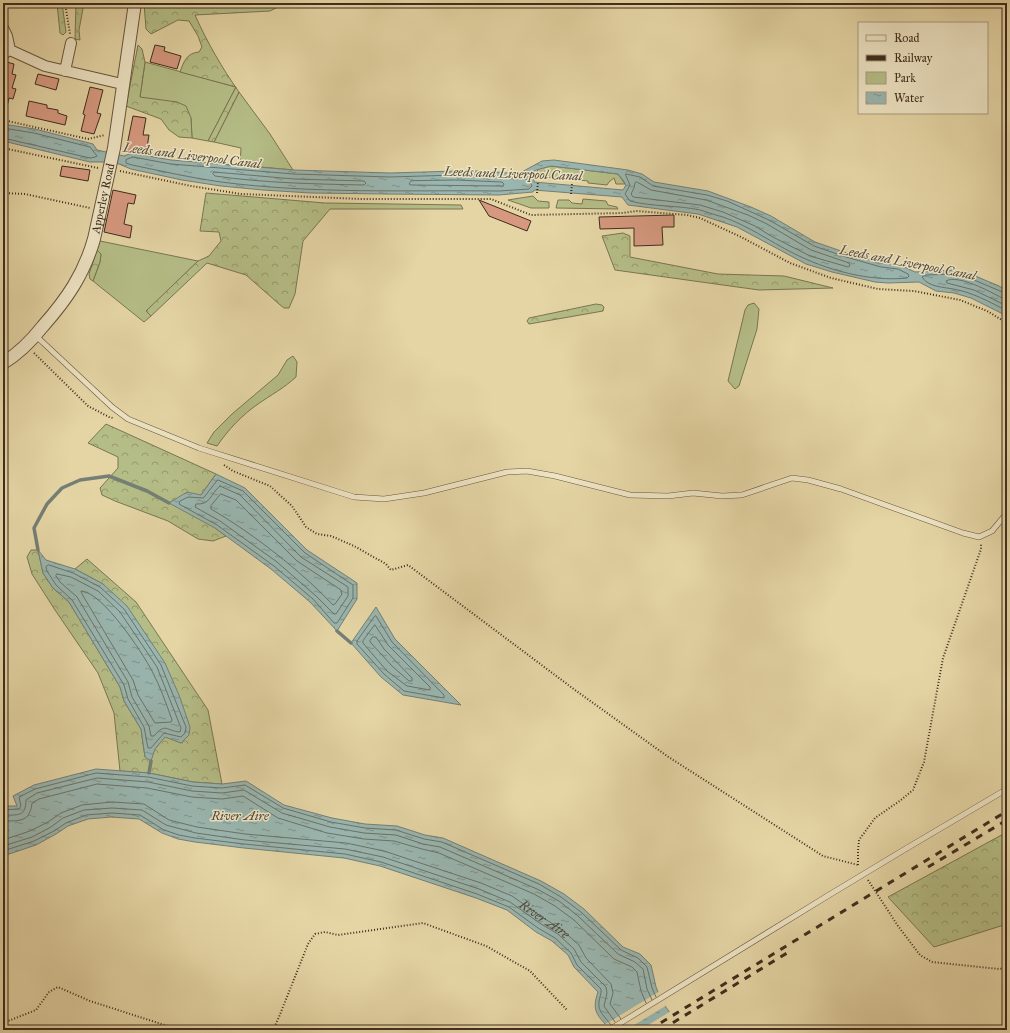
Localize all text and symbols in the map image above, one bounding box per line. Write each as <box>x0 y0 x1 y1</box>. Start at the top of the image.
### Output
legend <box>858 22 988 114</box>
text: Road <box>894 31 920 45</box>
text: Railway <box>894 51 933 65</box>
text: Park <box>894 71 916 85</box>
text: Water <box>894 91 924 105</box>
water label: Leeds and Liverpool Canal <box>121 139 263 173</box>
street label: Apperley Road <box>88 162 117 236</box>
water label: Leeds and Liverpool Canal <box>443 164 584 184</box>
water label: Leeds and Liverpool Canal <box>837 242 979 284</box>
water label: River Aire <box>210 808 270 824</box>
water label: River Aire <box>515 896 574 943</box>

